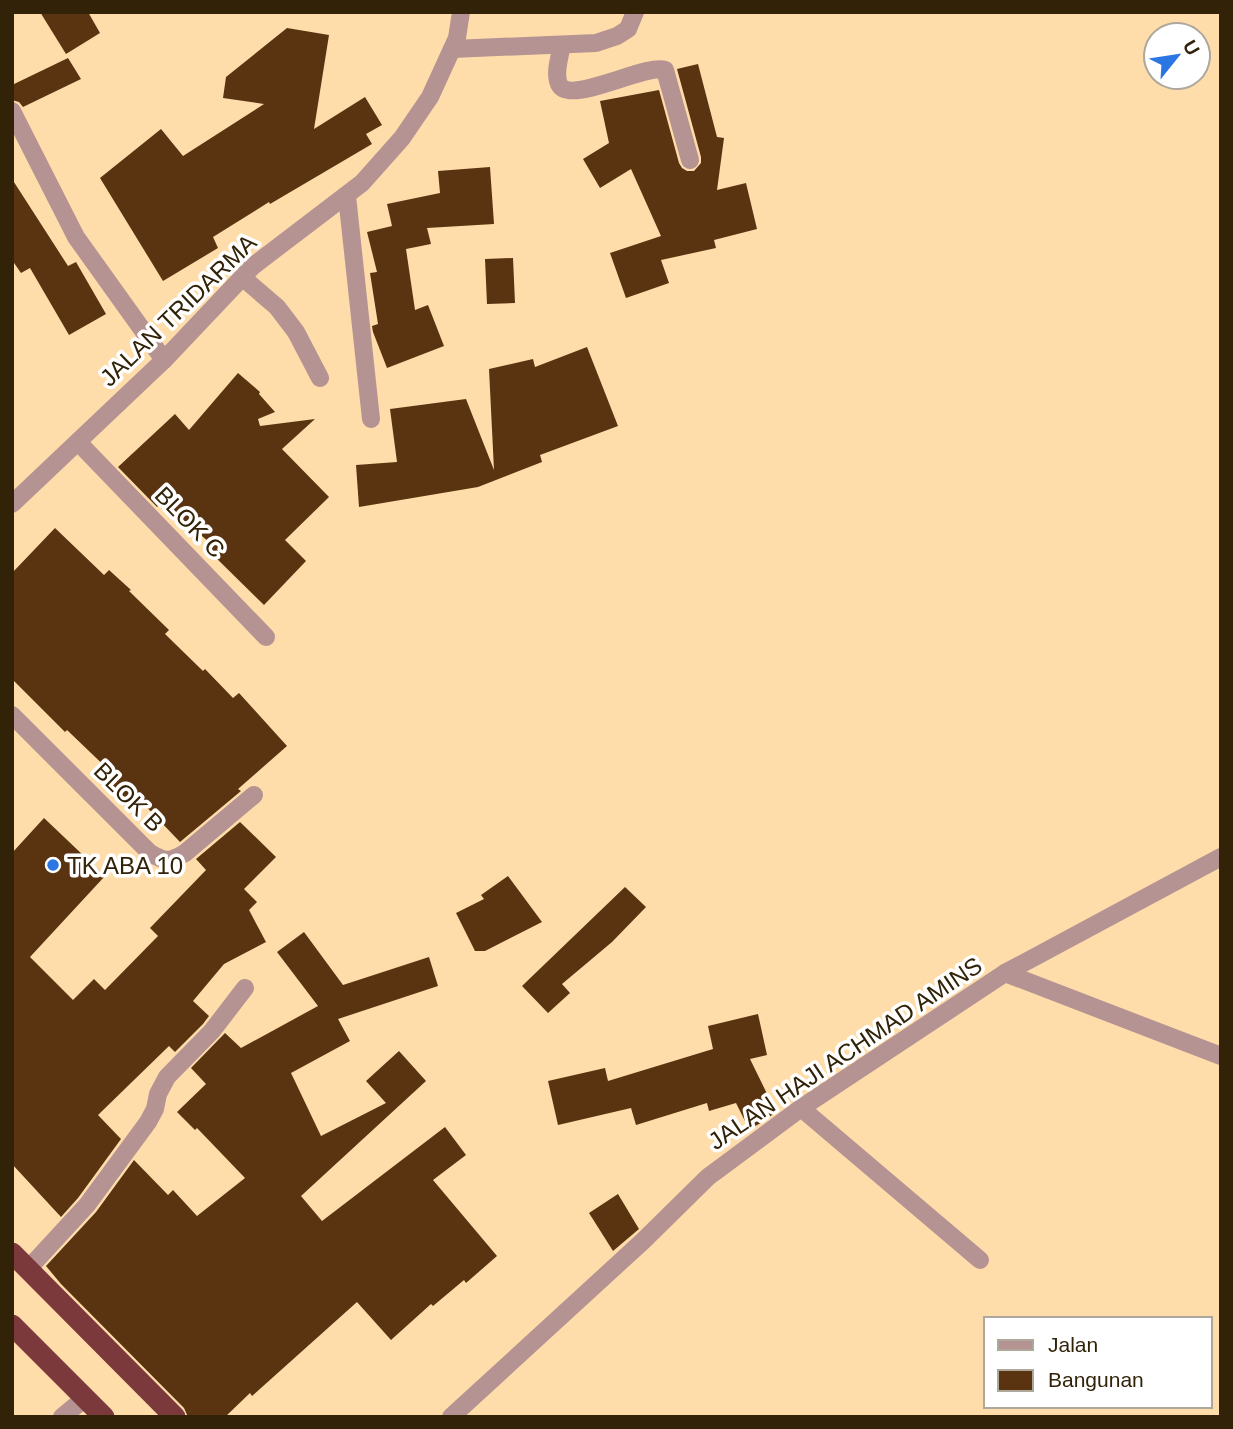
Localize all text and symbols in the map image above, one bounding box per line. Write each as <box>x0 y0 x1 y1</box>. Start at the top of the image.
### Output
north arrow <box>1142 21 1212 91</box>
text: U <box>1179 37 1204 59</box>
street label: JALAN TRIDARMA <box>94 229 262 391</box>
street label: BLOK C <box>150 481 230 563</box>
street label: BLOK B <box>89 757 169 837</box>
place label: TK ABA 10 <box>67 852 183 879</box>
marker: TK ABA 10 <box>45 857 61 873</box>
street label: JALAN HAJI ACHMAD AMINS <box>703 951 987 1155</box>
legend <box>984 1317 1212 1408</box>
text: Jalan <box>1048 1333 1098 1356</box>
text: Bangunan <box>1048 1368 1144 1391</box>

